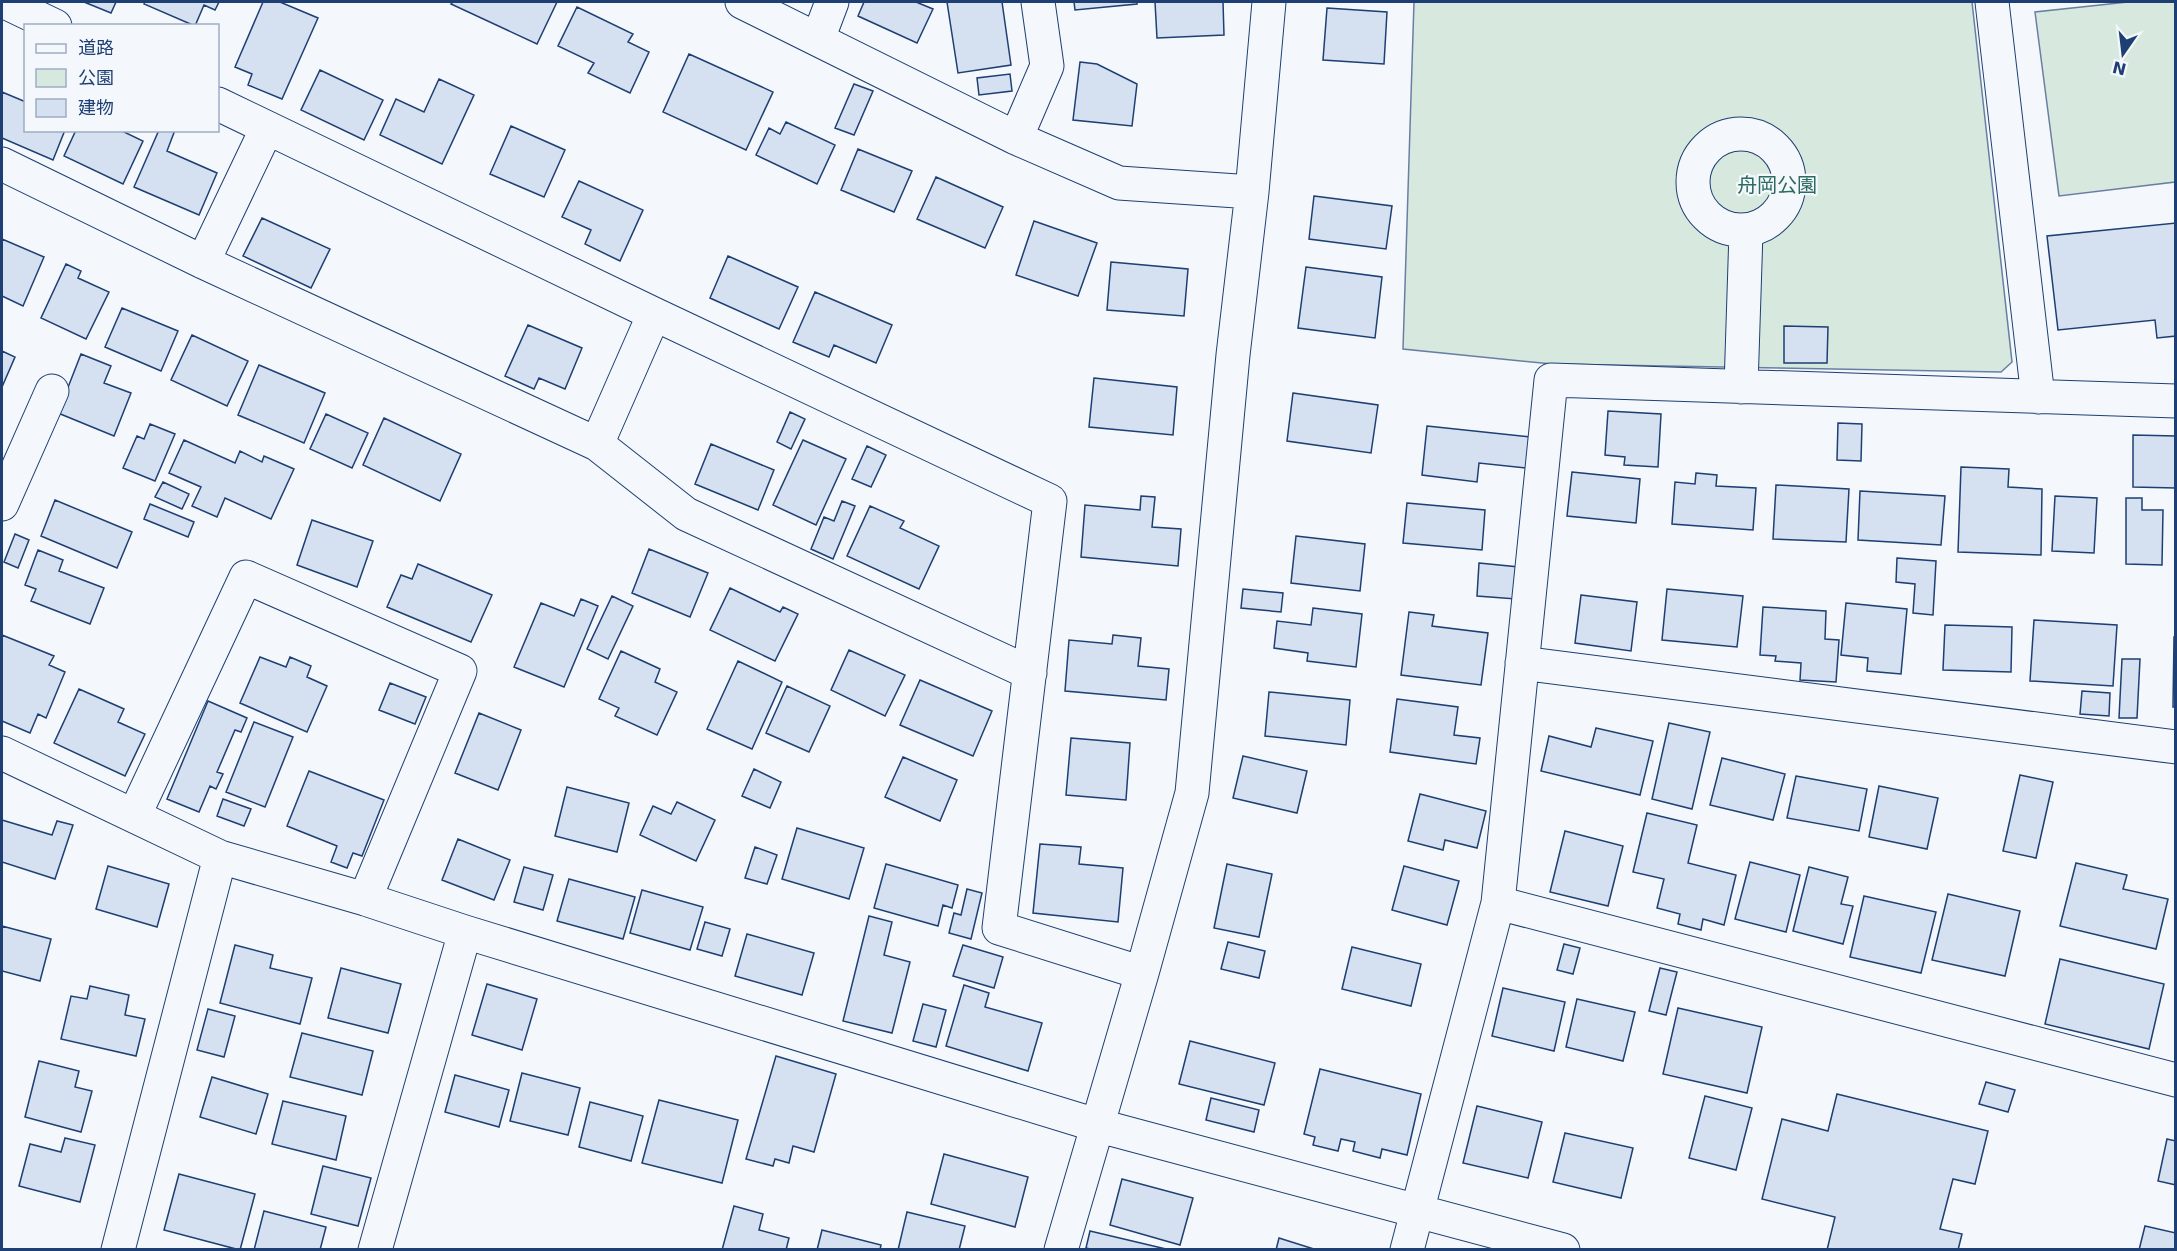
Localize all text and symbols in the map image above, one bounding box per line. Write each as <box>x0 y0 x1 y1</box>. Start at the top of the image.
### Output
legend <box>24 24 219 132</box>
north arrow <box>2093 24 2153 84</box>
text: 道路 <box>78 37 114 58</box>
text: N <box>2111 57 2128 79</box>
text: 公園 <box>78 67 114 88</box>
text: 建物 <box>78 97 114 118</box>
park label: 舟岡公園 <box>1737 173 1817 197</box>

